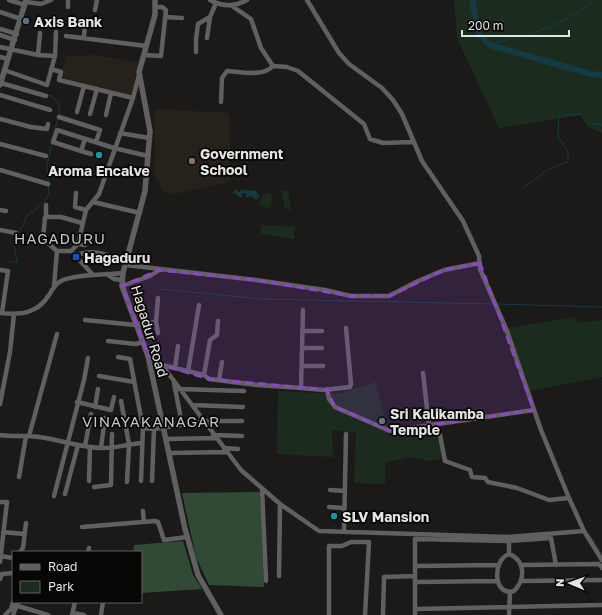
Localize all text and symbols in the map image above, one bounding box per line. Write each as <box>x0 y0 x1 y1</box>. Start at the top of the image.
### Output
scale bar <box>462 12 569 38</box>
place label: Axis Bank <box>34 13 102 30</box>
marker: Axis Bank <box>21 16 31 26</box>
text: 200 m <box>468 18 503 33</box>
place label: Government School <box>200 145 284 178</box>
marker: Aroma Encalve <box>94 150 104 160</box>
marker: Government School <box>187 156 197 166</box>
place label: Aroma Encalve <box>48 162 150 179</box>
district label: HAGADURU <box>14 229 106 247</box>
place label: Hagaduru <box>84 249 150 266</box>
marker: Hagaduru <box>71 252 81 262</box>
street label: Hagadur Road <box>128 283 172 379</box>
place label: Sri Kalikamba Temple <box>390 405 484 438</box>
district label: VINAYAKANAGAR <box>82 412 220 430</box>
marker: Sri Kalikamba Temple <box>377 416 387 426</box>
place label: SLV Mansion <box>342 508 429 525</box>
marker: SLV Mansion <box>329 511 339 521</box>
legend <box>12 551 142 603</box>
text: Road <box>48 559 77 574</box>
north arrow <box>550 563 590 603</box>
text: N <box>553 578 566 587</box>
text: Park <box>48 579 74 594</box>

